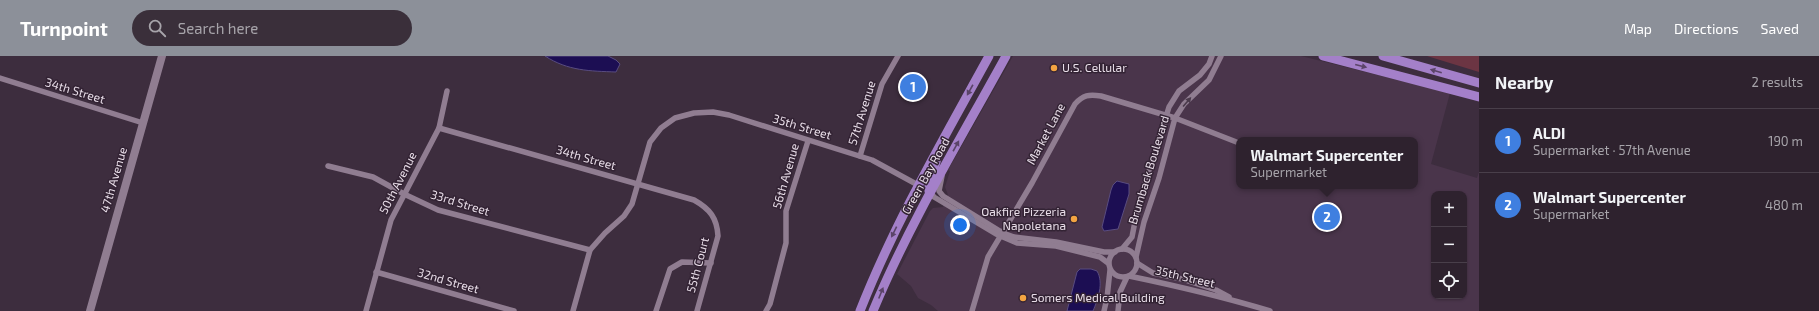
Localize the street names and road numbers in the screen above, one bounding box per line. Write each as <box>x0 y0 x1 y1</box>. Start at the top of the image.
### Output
street label: 34th Street <box>44 74 107 106</box>
street label: 57th Avenue <box>845 79 877 147</box>
street label: Market Lane <box>1023 100 1067 167</box>
street label: 35th Street <box>771 110 834 142</box>
street label: Brumback Boulevard <box>1125 114 1171 226</box>
street label: Green Bay Road <box>898 135 952 216</box>
street label: 56th Avenue <box>769 141 801 210</box>
street label: 34th Street <box>555 142 618 172</box>
street label: 47th Avenue <box>97 145 129 214</box>
street label: 50th Avenue <box>375 149 419 216</box>
street label: 33rd Street <box>429 186 492 218</box>
street label: 55th Court <box>683 235 711 294</box>
street label: 35th Street <box>1154 262 1217 290</box>
street label: 32nd Street <box>416 265 481 296</box>

